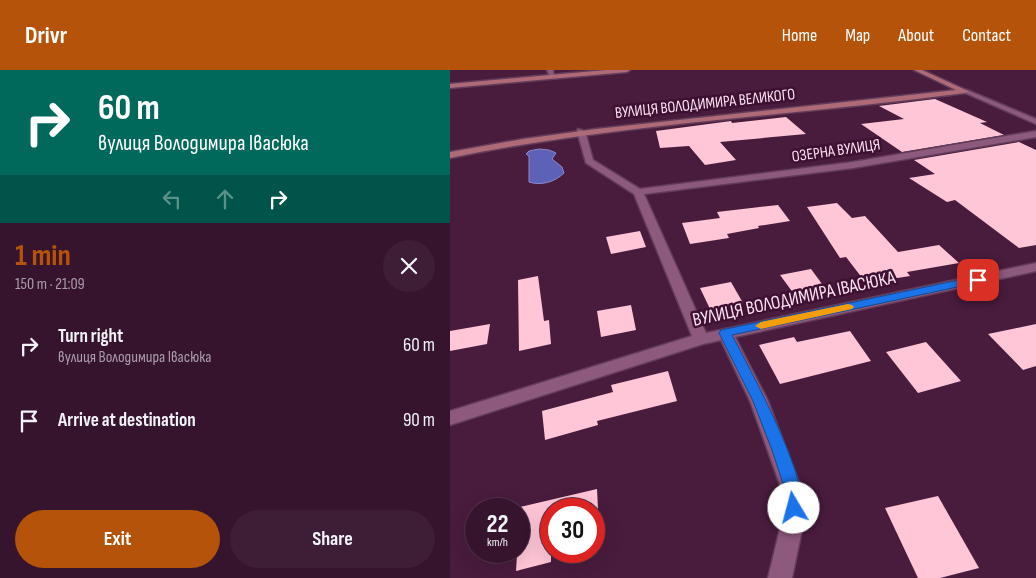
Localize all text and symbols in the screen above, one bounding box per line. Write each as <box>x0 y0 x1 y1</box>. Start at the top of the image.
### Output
text: Drivr <box>25 21 67 50</box>
text: Home <box>782 25 817 46</box>
text: Map <box>845 25 870 46</box>
text: About <box>898 25 934 46</box>
text: Contact <box>962 25 1011 46</box>
street label: ВУЛИЦЯ ВОЛОДИМИРА ВЕЛИКОГО <box>614 85 796 123</box>
text: 60 m <box>98 87 160 130</box>
icon: right <box>15 90 80 155</box>
text: вулиця Володимира Івасюка <box>98 130 309 157</box>
street label: ОЗЕРНА ВУЛИЦЯ <box>791 135 881 167</box>
icon: left <box>158 185 186 213</box>
icon: ahead <box>211 185 239 213</box>
icon: right <box>264 185 292 213</box>
text: 1 min <box>15 238 71 274</box>
button: close <box>383 240 435 292</box>
pin <box>957 259 999 301</box>
street label: ВУЛИЦЯ ВОЛОДИМИРА ІВАСЮКА <box>690 266 898 332</box>
icon: arrive <box>964 266 992 294</box>
text: 150 m · 21:09 <box>15 275 85 294</box>
text: Turn right <box>58 325 123 348</box>
icon: right <box>15 332 43 360</box>
text: 60 m <box>403 334 435 357</box>
text: вулиця Володимира Івасюка <box>58 348 211 367</box>
icon: arrive <box>15 407 43 435</box>
text: Arrive at destination <box>58 409 196 432</box>
text: 90 m <box>403 409 435 432</box>
position arrow <box>767 481 819 533</box>
speed limit sign: 30 <box>540 498 605 563</box>
text: 22 <box>487 509 508 540</box>
button: Exit <box>15 510 220 568</box>
button: Share <box>230 510 435 568</box>
text: km/h <box>487 535 508 550</box>

